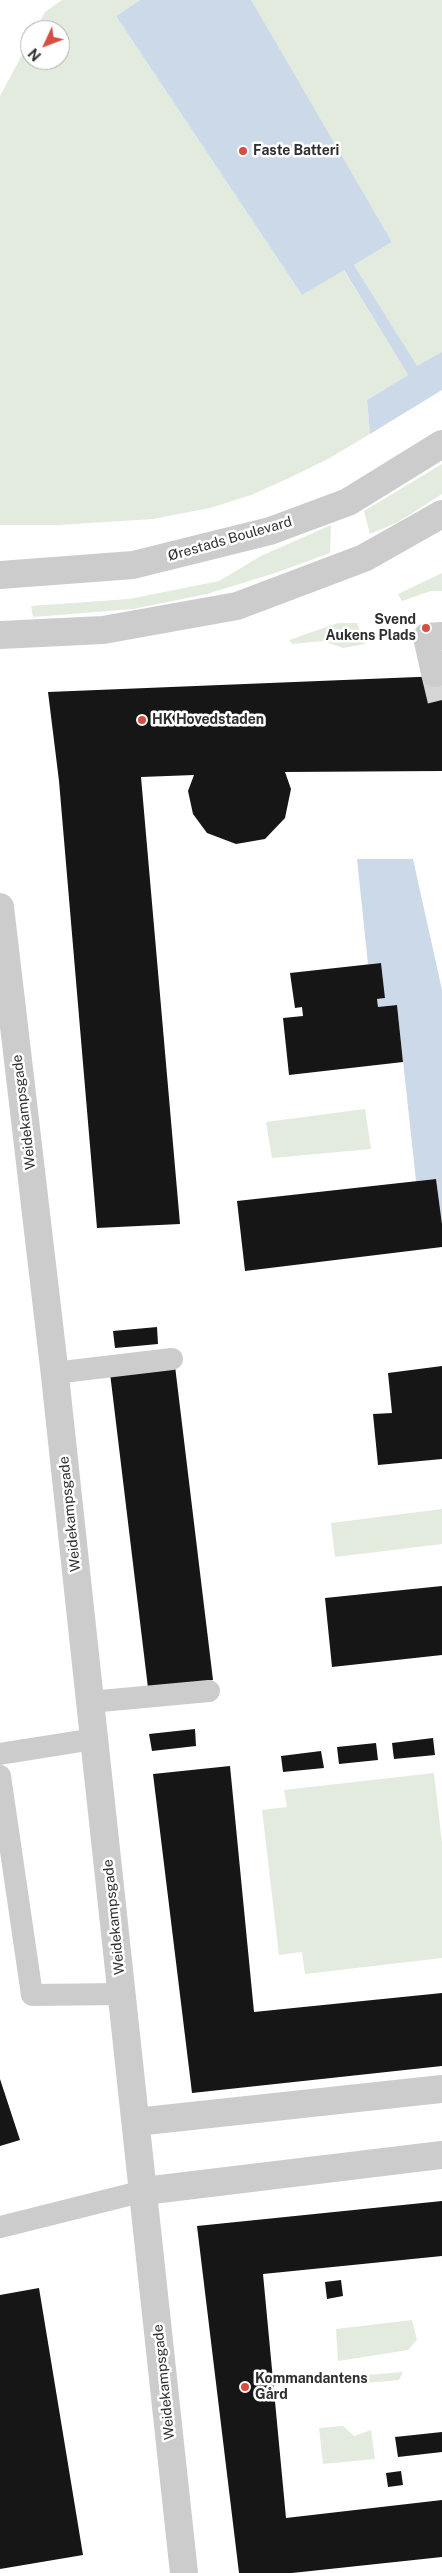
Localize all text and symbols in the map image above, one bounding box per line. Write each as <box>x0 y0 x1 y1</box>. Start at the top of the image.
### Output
north arrow <box>20 20 70 70</box>
text: N <box>25 45 44 64</box>
place label: Faste Batteri <box>253 143 339 159</box>
marker: Faste Batteri <box>237 145 249 157</box>
street label: Ørestads Boulevard <box>166 513 294 565</box>
place label: Svend Aukens Plads <box>326 612 416 644</box>
marker: Svend Aukens Plads <box>420 622 432 634</box>
place label: HK Hovedstaden <box>152 712 264 728</box>
marker: HK Hovedstaden <box>136 714 148 726</box>
street label: Weidekampsgade <box>9 1054 39 1170</box>
street label: Weidekampsgade <box>56 1456 84 1572</box>
street label: Weidekampsgade <box>100 1859 128 1975</box>
street label: Weidekampsgade <box>150 2324 178 2440</box>
place label: Kommandantens Gård <box>255 2371 368 2404</box>
marker: Kommandantens Gård <box>239 2381 251 2393</box>

